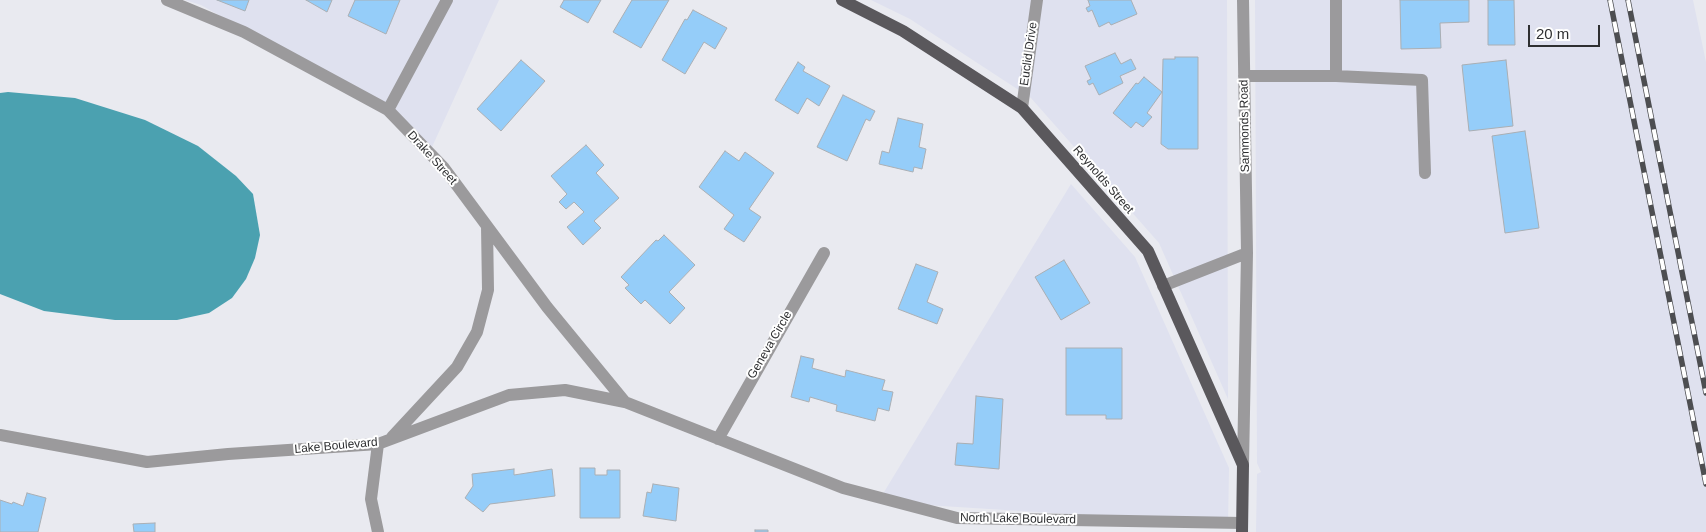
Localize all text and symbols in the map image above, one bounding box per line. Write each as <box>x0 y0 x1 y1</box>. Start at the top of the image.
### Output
scale bar <box>1531 15 1604 47</box>
street label: Euclid Drive <box>1017 21 1041 87</box>
text: 20 m <box>1536 25 1569 42</box>
street label: Sammonds Road <box>1237 80 1253 172</box>
street label: Drake Street <box>404 128 460 188</box>
street label: Reynolds Street <box>1070 143 1136 217</box>
street label: Geneva Circle <box>745 308 795 382</box>
street label: Lake Boulevard <box>294 435 378 457</box>
street label: North Lake Boulevard <box>960 511 1076 527</box>

